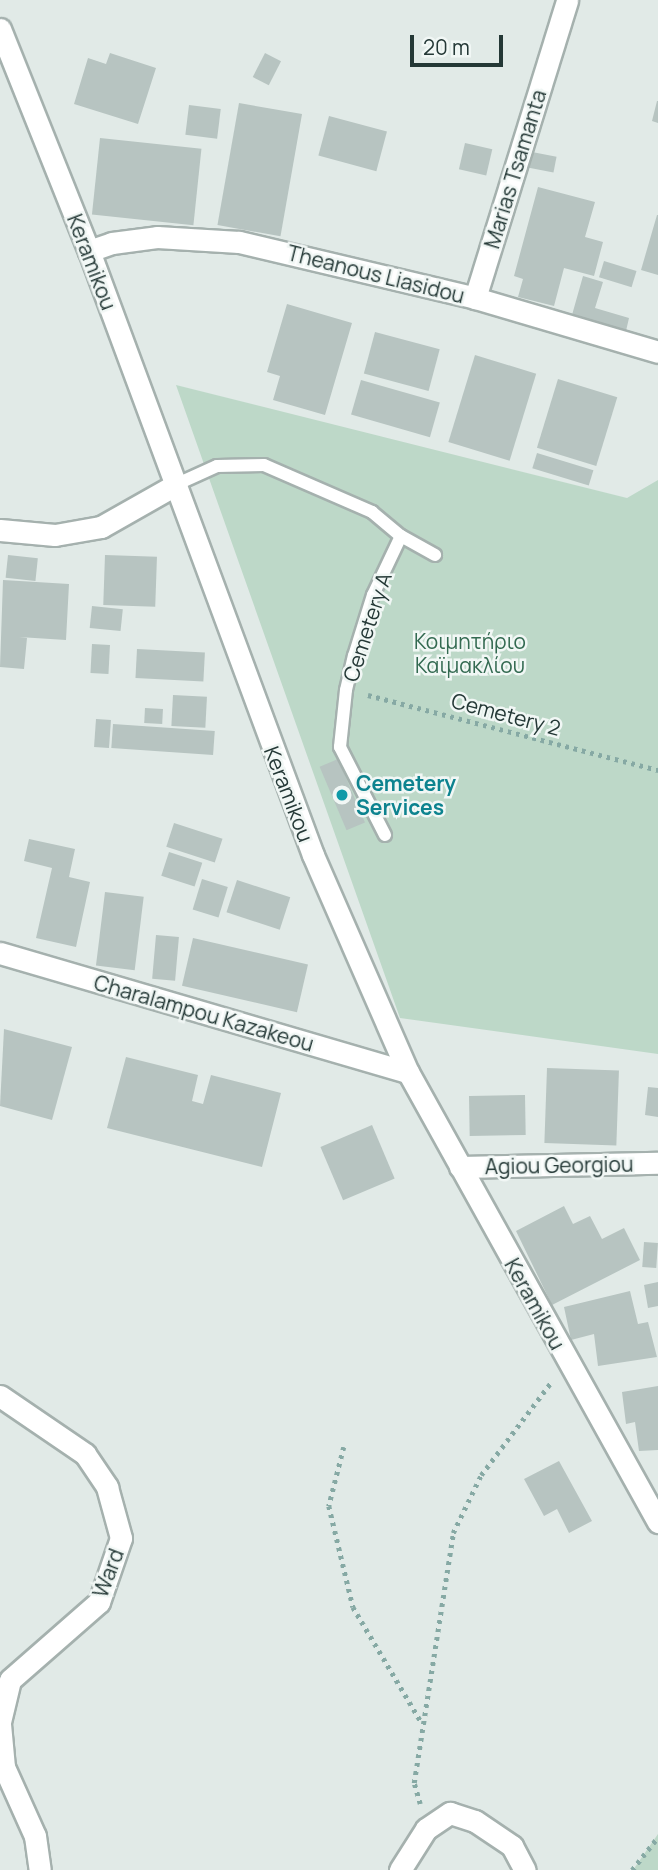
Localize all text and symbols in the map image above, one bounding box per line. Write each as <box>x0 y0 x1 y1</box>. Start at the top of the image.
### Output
scale bar <box>413 21 506 65</box>
text: 20 m <box>423 33 470 61</box>
street label: Marias Tsamanta <box>479 87 551 251</box>
street label: Keramikou <box>62 211 122 313</box>
street label: Theanous Liasidou <box>285 240 467 308</box>
street label: Cemetery A <box>338 569 396 685</box>
park label: Κοιμητήριο Καϊμακλίου <box>414 628 526 678</box>
street label: Cemetery 2 <box>449 687 563 741</box>
street label: Keramikou <box>259 743 319 845</box>
place label: Cemetery Services <box>356 770 456 820</box>
marker: Cemetery Services <box>334 787 350 803</box>
street label: Charalampou Kazakeou <box>91 970 317 1056</box>
street label: Agiou Georgiou <box>484 1151 634 1179</box>
street label: Keramikou <box>500 1254 570 1354</box>
street label: Ward <box>87 1545 129 1601</box>

